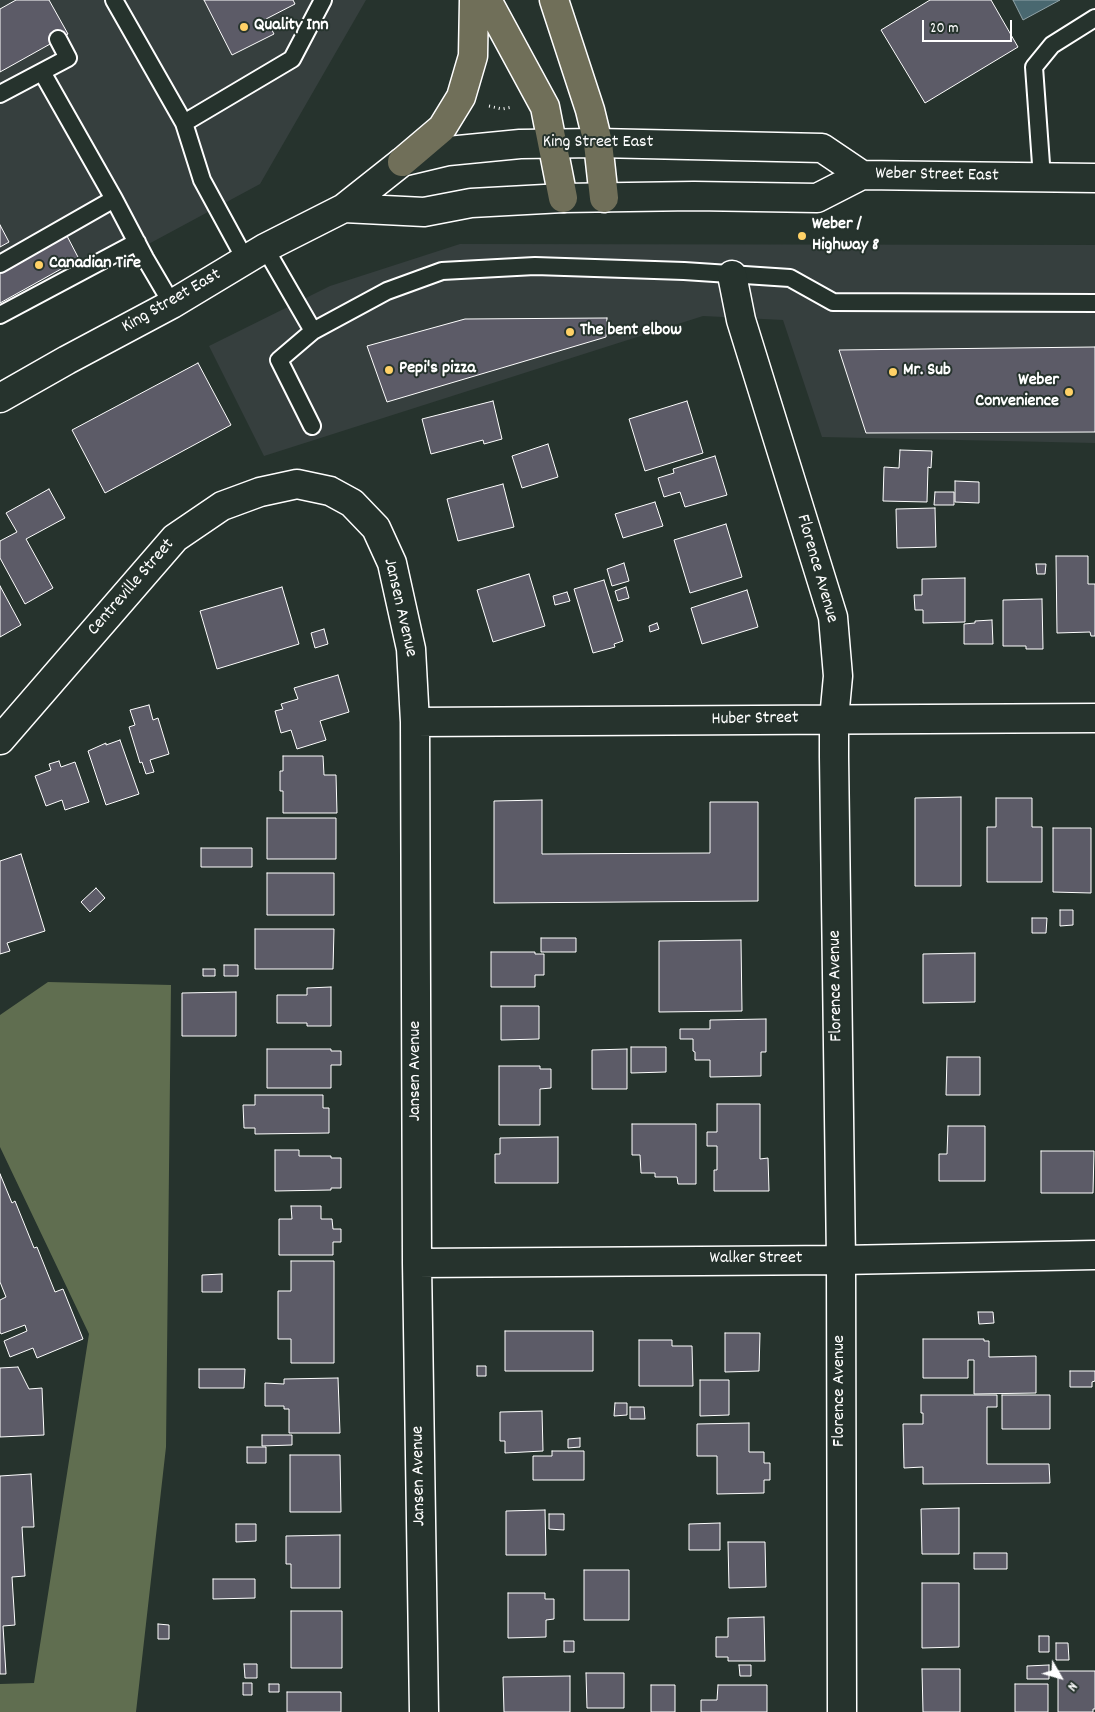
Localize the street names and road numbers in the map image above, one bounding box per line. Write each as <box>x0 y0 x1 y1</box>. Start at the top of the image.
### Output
street label: King Street East <box>543 133 653 155</box>
street label: Weber Street East <box>875 164 999 188</box>
street label: King Street East <box>119 265 225 339</box>
street label: Florence Avenue <box>790 512 842 626</box>
street label: Centreville Street <box>84 535 180 641</box>
street label: Jansen Avenue <box>377 557 421 659</box>
street label: Huber Street <box>711 708 799 732</box>
street label: Florence Avenue <box>825 930 849 1042</box>
street label: Jansen Avenue <box>406 1021 428 1121</box>
street label: Walker Street <box>710 1249 802 1271</box>
street label: Florence Avenue <box>830 1335 852 1447</box>
street label: Jansen Avenue <box>408 1426 432 1526</box>

